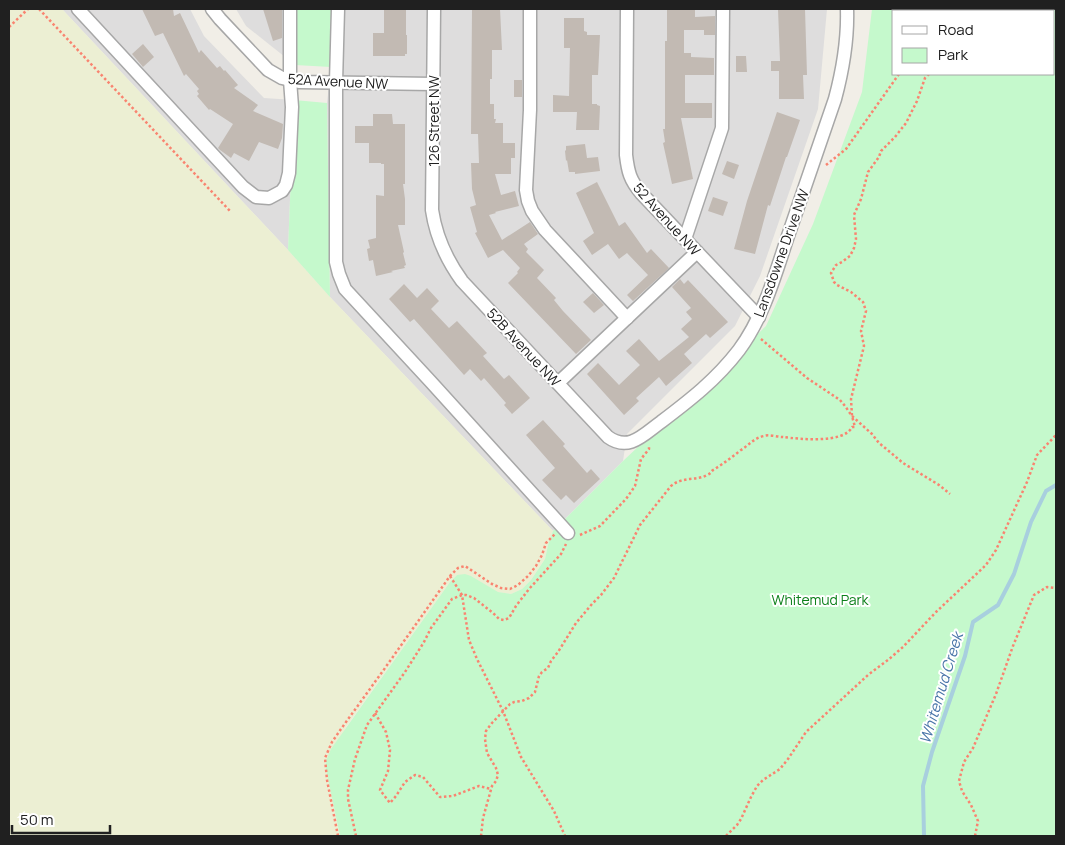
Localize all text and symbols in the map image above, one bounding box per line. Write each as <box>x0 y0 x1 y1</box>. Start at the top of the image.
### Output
legend <box>892 10 1055 75</box>
text: Road <box>938 19 974 40</box>
text: Park <box>938 44 968 65</box>
street label: 52A Avenue NW <box>287 69 389 93</box>
street label: 126 Street NW <box>424 75 443 167</box>
street label: 52 Avenue NW <box>629 178 705 260</box>
street label: Lansdowne Drive NW <box>749 186 813 320</box>
street label: 52B Avenue NW <box>483 304 565 390</box>
park label: Whitemud Park <box>771 590 870 609</box>
water label: Whitemud Creek <box>914 627 969 746</box>
scale bar <box>12 802 110 834</box>
text: 50 m <box>20 809 54 830</box>

